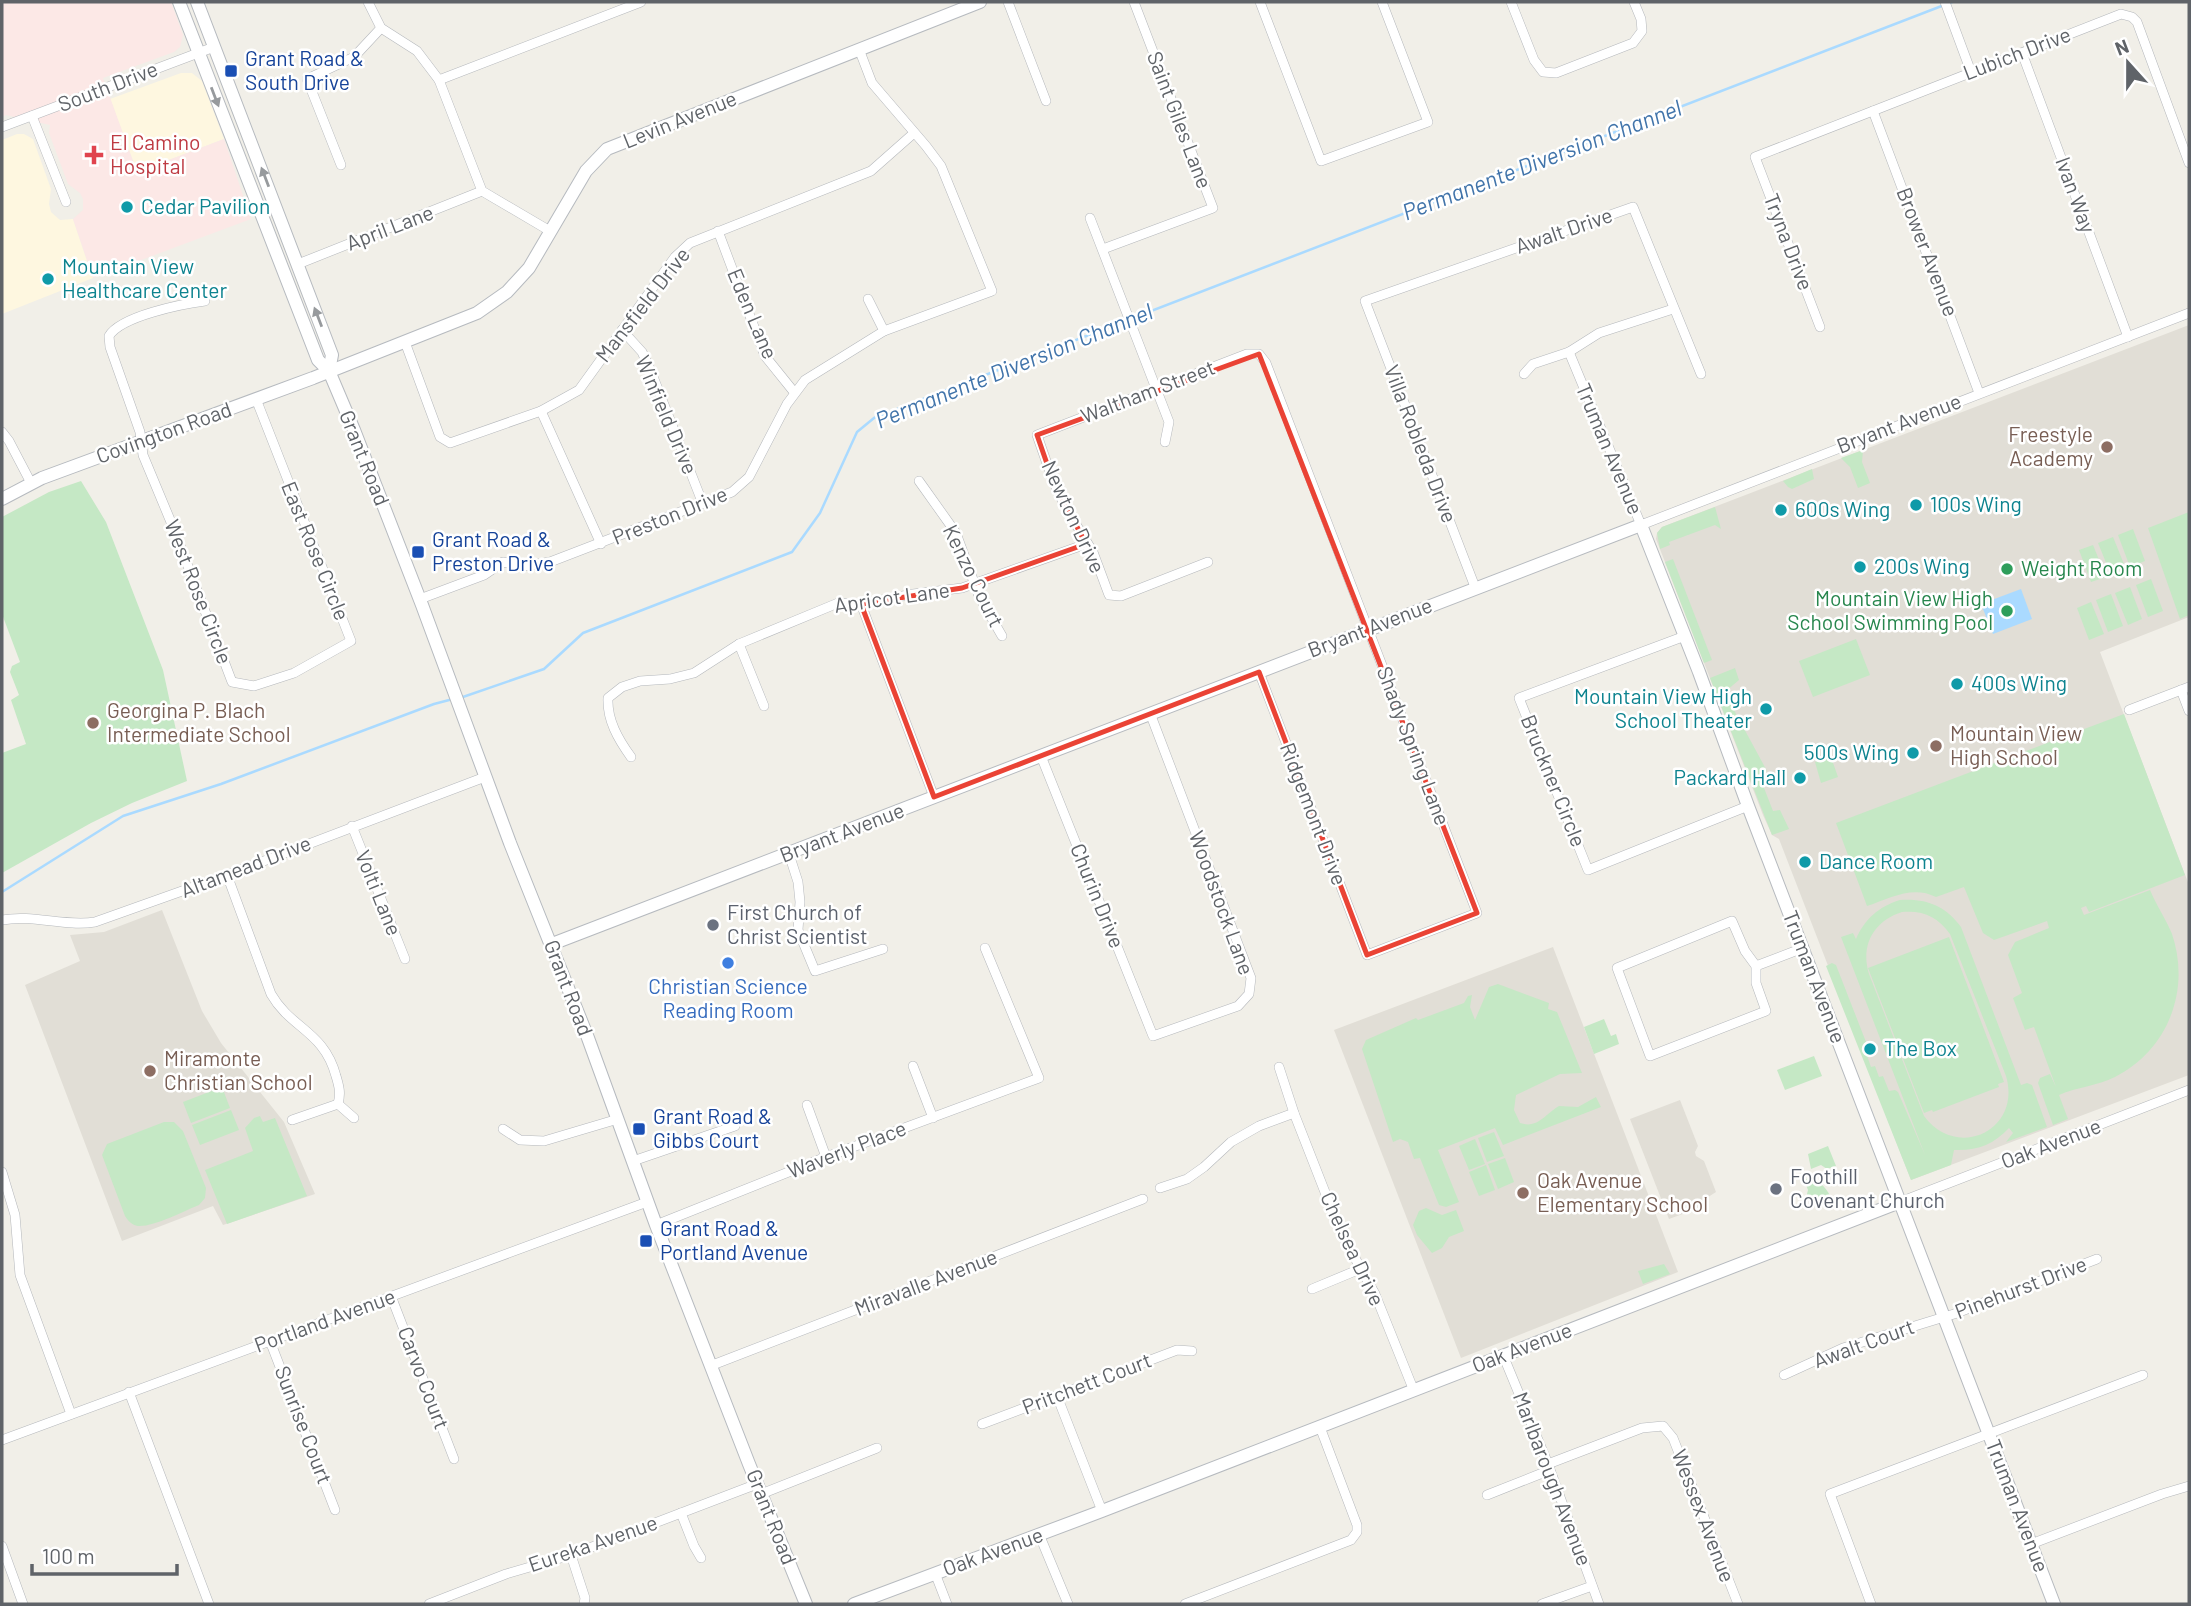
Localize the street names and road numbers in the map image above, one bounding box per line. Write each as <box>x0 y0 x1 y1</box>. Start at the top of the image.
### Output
street label: Lubich Drive <box>1959 21 2074 85</box>
street label: Saint Giles Lane <box>1143 47 1218 192</box>
street label: South Drive <box>54 55 161 116</box>
street label: Levin Avenue <box>619 84 740 153</box>
street label: Ivan Way <box>2051 153 2102 236</box>
street label: Brower Avenue <box>1892 183 1964 320</box>
street label: Tryna Drive <box>1759 189 1819 293</box>
street label: April Lane <box>342 199 437 255</box>
street label: Awalt Drive <box>1512 201 1615 258</box>
street label: Mansfield Drive <box>589 242 694 366</box>
street label: Eden Lane <box>723 264 784 362</box>
street label: Winfield Drive <box>631 351 704 477</box>
street label: Waltham Street <box>1077 354 1218 428</box>
street label: Villa Robleda Drive <box>1380 361 1463 526</box>
street label: Truman Avenue <box>1572 379 1649 518</box>
street label: Bryant Avenue <box>1833 387 1964 458</box>
street label: Covington Road <box>92 395 235 468</box>
street label: Grant Road <box>335 406 396 509</box>
street label: Newton Drive <box>1037 456 1111 577</box>
street label: East Rose Circle <box>277 477 356 624</box>
street label: Preston Drive <box>608 480 731 549</box>
street label: West Rose Circle <box>160 516 238 667</box>
street label: Kenzo Court <box>939 520 1010 631</box>
street label: Apricot Lane <box>832 576 951 617</box>
street label: Bryant Avenue <box>1304 591 1435 662</box>
street label: Shady Spring Lane <box>1373 662 1456 829</box>
street label: Bruckner Circle <box>1517 711 1592 850</box>
street label: Ridgemont Drive <box>1276 739 1353 888</box>
street label: Bryant Avenue <box>776 796 907 867</box>
street label: Woodstock Lane <box>1185 827 1260 978</box>
street label: Altamead Drive <box>177 829 314 902</box>
street label: Churin Drive <box>1066 839 1131 951</box>
street label: Volti Lane <box>351 846 408 939</box>
street label: Truman Avenue <box>1779 907 1852 1046</box>
street label: Grant Road <box>540 936 599 1039</box>
street label: Oak Avenue <box>1997 1112 2104 1173</box>
street label: Waverly Place <box>784 1114 909 1183</box>
street label: Chelsea Drive <box>1316 1187 1391 1309</box>
street label: Miravalle Avenue <box>851 1243 1000 1320</box>
street label: Pinehurst Drive <box>1951 1250 2090 1323</box>
street label: Portland Avenue <box>251 1282 398 1357</box>
street label: Awalt Court <box>1810 1313 1917 1372</box>
street label: Oak Avenue <box>1468 1316 1575 1377</box>
street label: Carvo Court <box>393 1323 455 1432</box>
street label: Pritchett Court <box>1018 1346 1155 1419</box>
street label: Sunrise Court <box>270 1362 338 1487</box>
street label: Marlbarough Avenue <box>1509 1388 1598 1569</box>
street label: Truman Avenue <box>1982 1436 2055 1575</box>
street label: Wessex Avenue <box>1668 1446 1741 1585</box>
street label: Grant Road <box>742 1465 803 1568</box>
street label: Eureka Avenue <box>525 1509 660 1576</box>
street label: Oak Avenue <box>939 1521 1046 1580</box>

